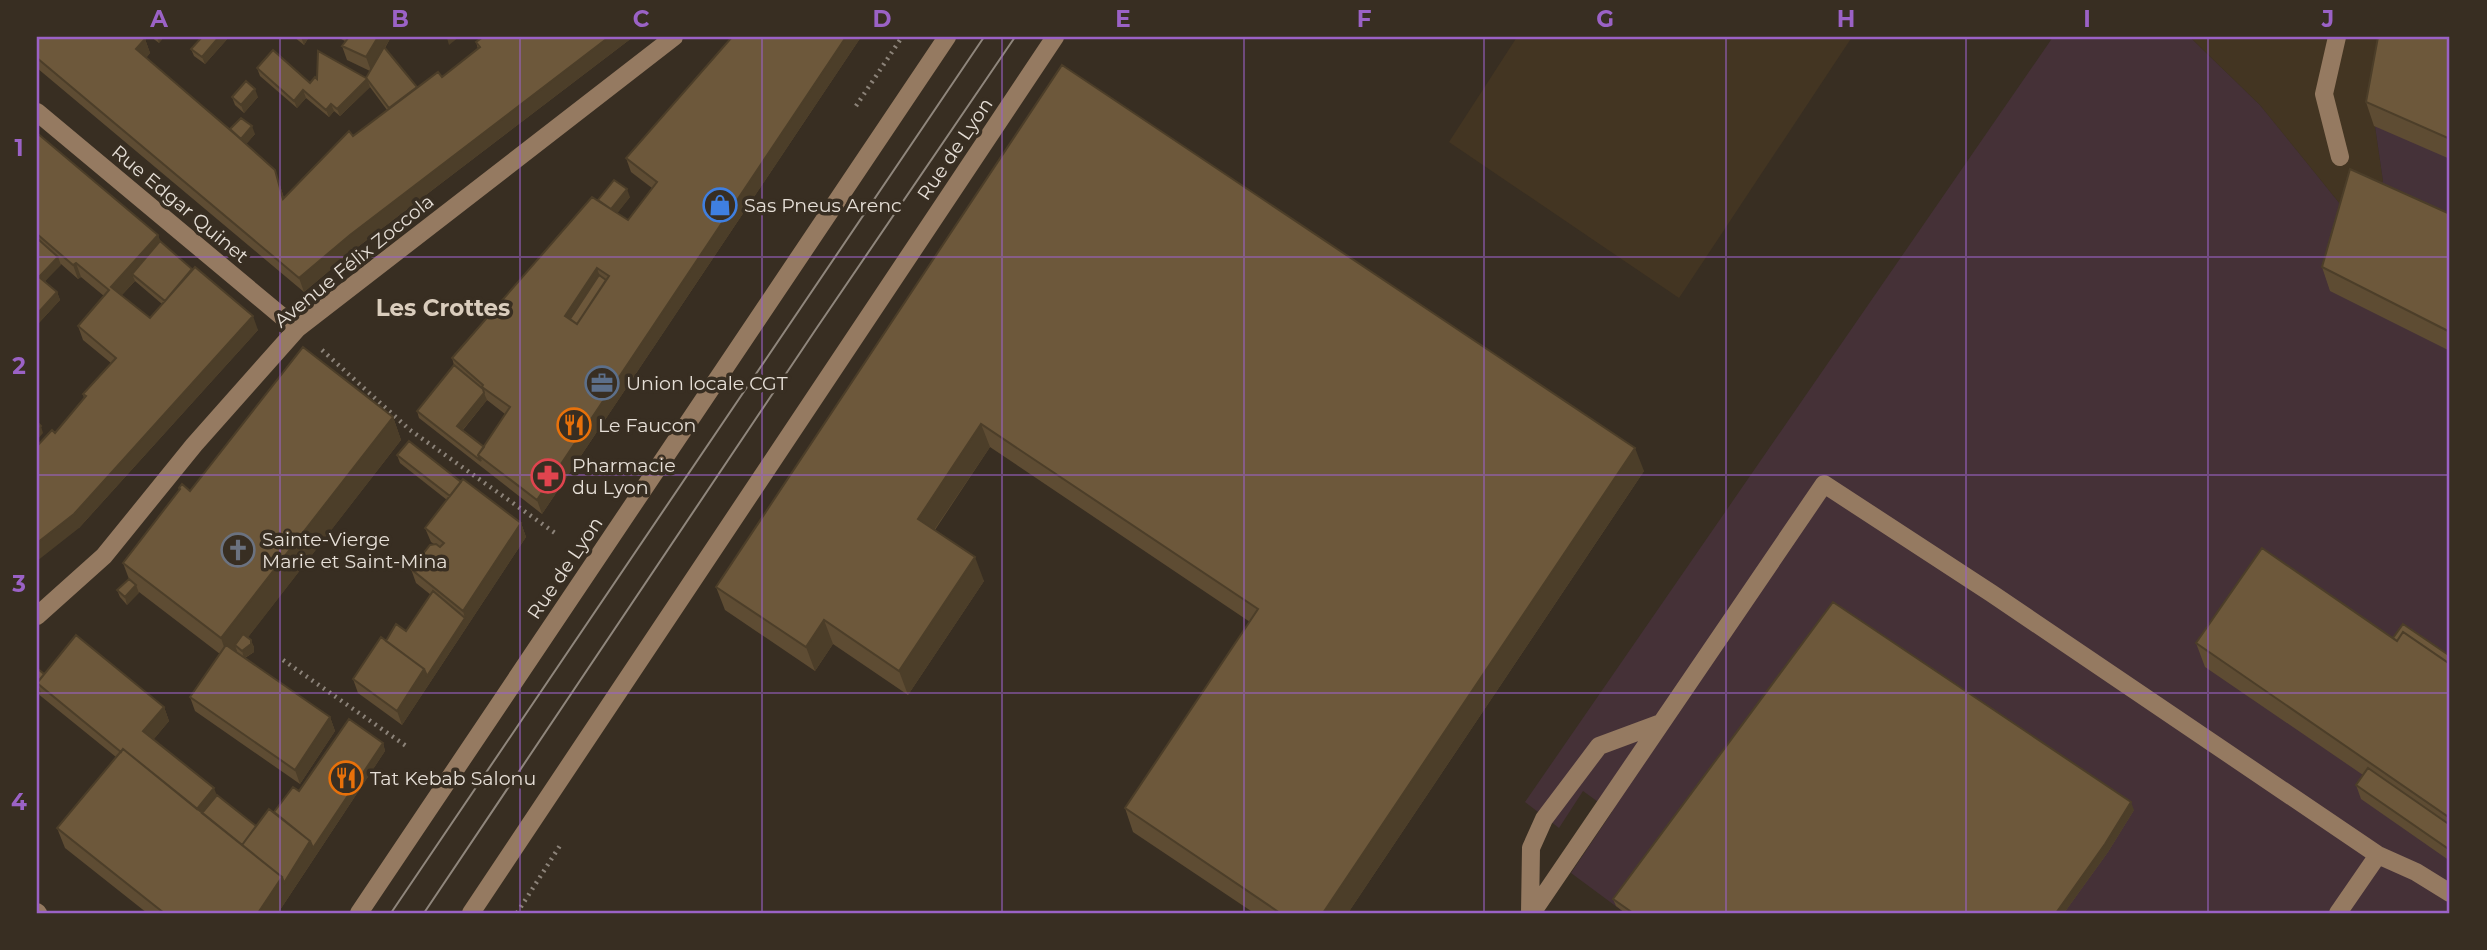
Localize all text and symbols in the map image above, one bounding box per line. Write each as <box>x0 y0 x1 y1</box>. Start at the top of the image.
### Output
text: A <box>149 5 168 33</box>
text: B <box>391 5 409 33</box>
text: C <box>633 5 650 33</box>
text: D <box>873 5 892 33</box>
text: E <box>1115 5 1131 33</box>
text: F <box>1357 5 1372 33</box>
text: G <box>1596 5 1614 33</box>
text: H <box>1837 5 1855 33</box>
text: I <box>2083 5 2091 33</box>
text: J <box>2321 5 2334 33</box>
street label: Rue de Lyon <box>912 94 998 204</box>
text: 1 <box>14 134 24 162</box>
street label: Rue Edgar Quinet <box>107 140 253 268</box>
shop icon: Sas Pneus Arenc <box>701 186 739 224</box>
street label: Avenue Félix Zoccola <box>270 190 438 332</box>
place label: Sas Pneus Arenc <box>744 194 902 217</box>
district label: Les Crottes <box>376 294 510 322</box>
text: 2 <box>12 352 26 380</box>
office icon: Union locale CGT <box>583 364 621 402</box>
place label: Union locale CGT <box>626 372 788 395</box>
restaurant icon: Le Faucon <box>555 406 593 444</box>
place label: Le Faucon <box>598 414 696 437</box>
place label: Pharmacie du Lyon <box>572 454 676 499</box>
pharmacy icon: Pharmacie du Lyon <box>529 457 567 495</box>
street label: Rue de Lyon <box>522 513 608 623</box>
place label: Sainte-Vierge Marie et Saint-Mina <box>262 528 448 573</box>
church icon: Sainte-Vierge Marie et Saint-Mina <box>219 531 257 569</box>
text: 3 <box>11 570 26 598</box>
restaurant icon: Tat Kebab Salonu <box>327 759 365 797</box>
place label: Tat Kebab Salonu <box>370 767 536 790</box>
text: 4 <box>11 788 27 816</box>

